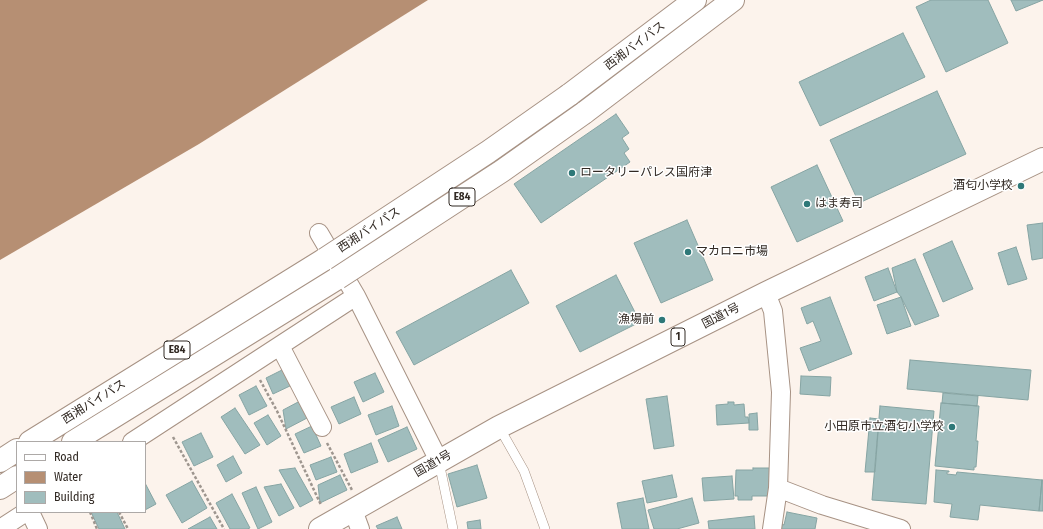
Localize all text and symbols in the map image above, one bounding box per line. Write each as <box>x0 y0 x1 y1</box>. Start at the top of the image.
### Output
street label: 西湘バイパス <box>602 19 668 73</box>
place label: ロータリーパレス国府津 <box>580 166 712 180</box>
marker: ロータリーパレス国府津 <box>567 168 577 178</box>
place label: 酒匂小学校 <box>953 179 1013 193</box>
marker: 酒匂小学校 <box>1016 181 1026 191</box>
road number: E84 <box>449 188 475 206</box>
place label: はま寿司 <box>815 197 863 211</box>
marker: はま寿司 <box>802 199 812 209</box>
street label: 西湘バイパス <box>335 204 403 256</box>
place label: マカロニ市場 <box>696 245 768 259</box>
marker: マカロニ市場 <box>683 247 693 257</box>
street label: 国道1号 <box>700 300 742 332</box>
place label: 漁場前 <box>618 313 654 327</box>
marker: 漁場前 <box>657 315 667 325</box>
road number: 1 <box>671 328 685 346</box>
road number: E84 <box>164 341 190 359</box>
street label: 西湘バイパス <box>60 377 128 427</box>
place label: 小田原市立酒匂小学校 <box>824 420 944 434</box>
marker: 小田原市立酒匂小学校 <box>947 422 957 432</box>
legend <box>16 441 146 513</box>
street label: 国道1号 <box>412 448 454 480</box>
text: Road <box>54 450 79 464</box>
text: Water <box>54 470 82 484</box>
text: Building <box>54 490 94 504</box>

